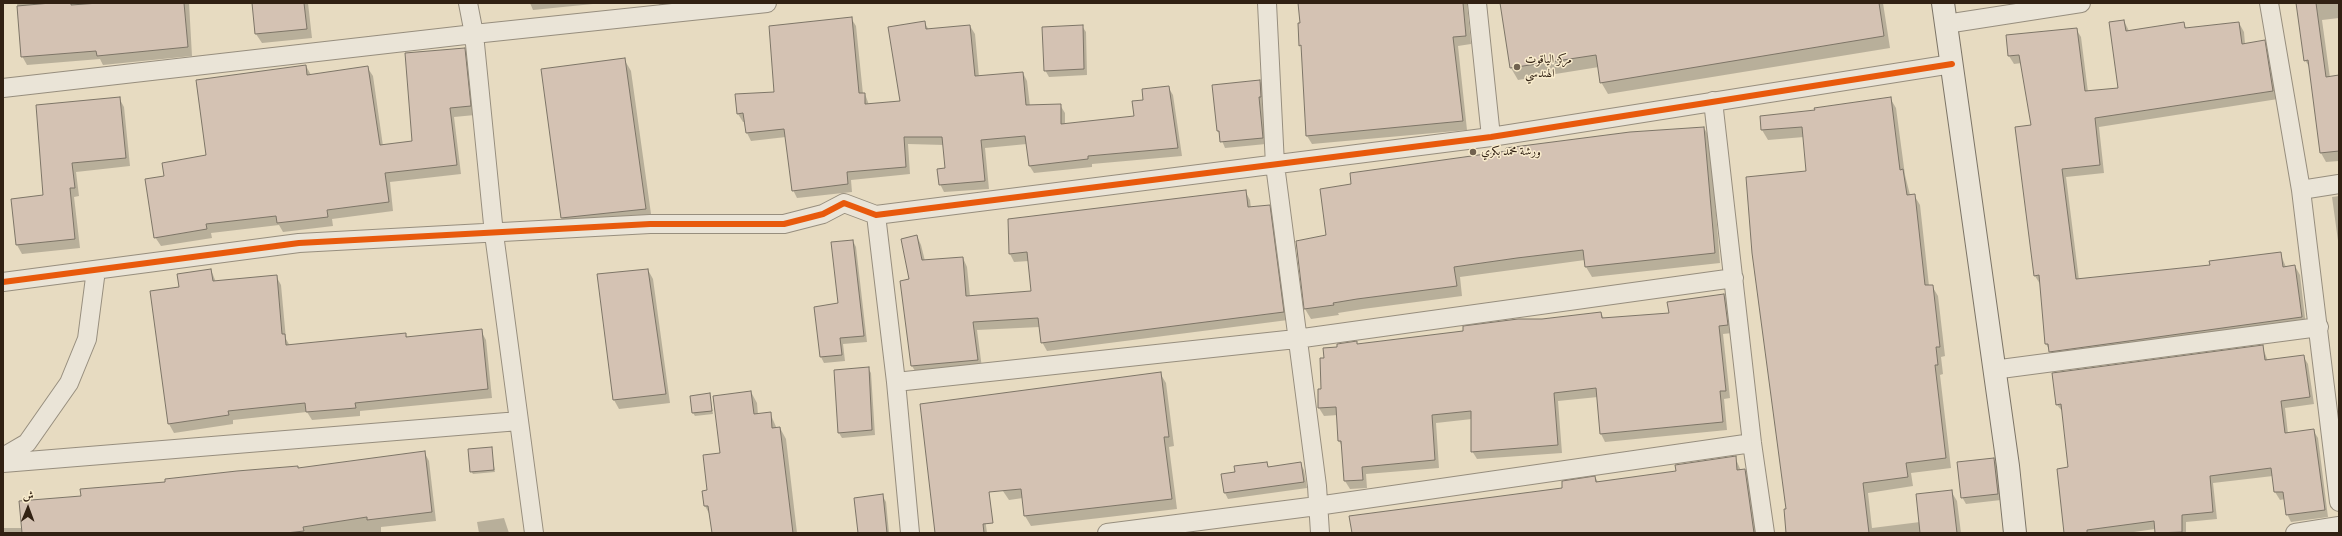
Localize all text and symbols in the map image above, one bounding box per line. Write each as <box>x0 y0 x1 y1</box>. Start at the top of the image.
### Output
place label: مركز الياقوت الهندسي <box>1525 53 1572 81</box>
marker: مركز الياقوت الهندسي <box>1512 62 1522 72</box>
place label: ورشة محمد بكري <box>1481 145 1541 159</box>
marker: ورشة محمد بكري <box>1468 147 1478 157</box>
north arrow <box>8 488 48 528</box>
text: ش <box>23 489 34 502</box>

